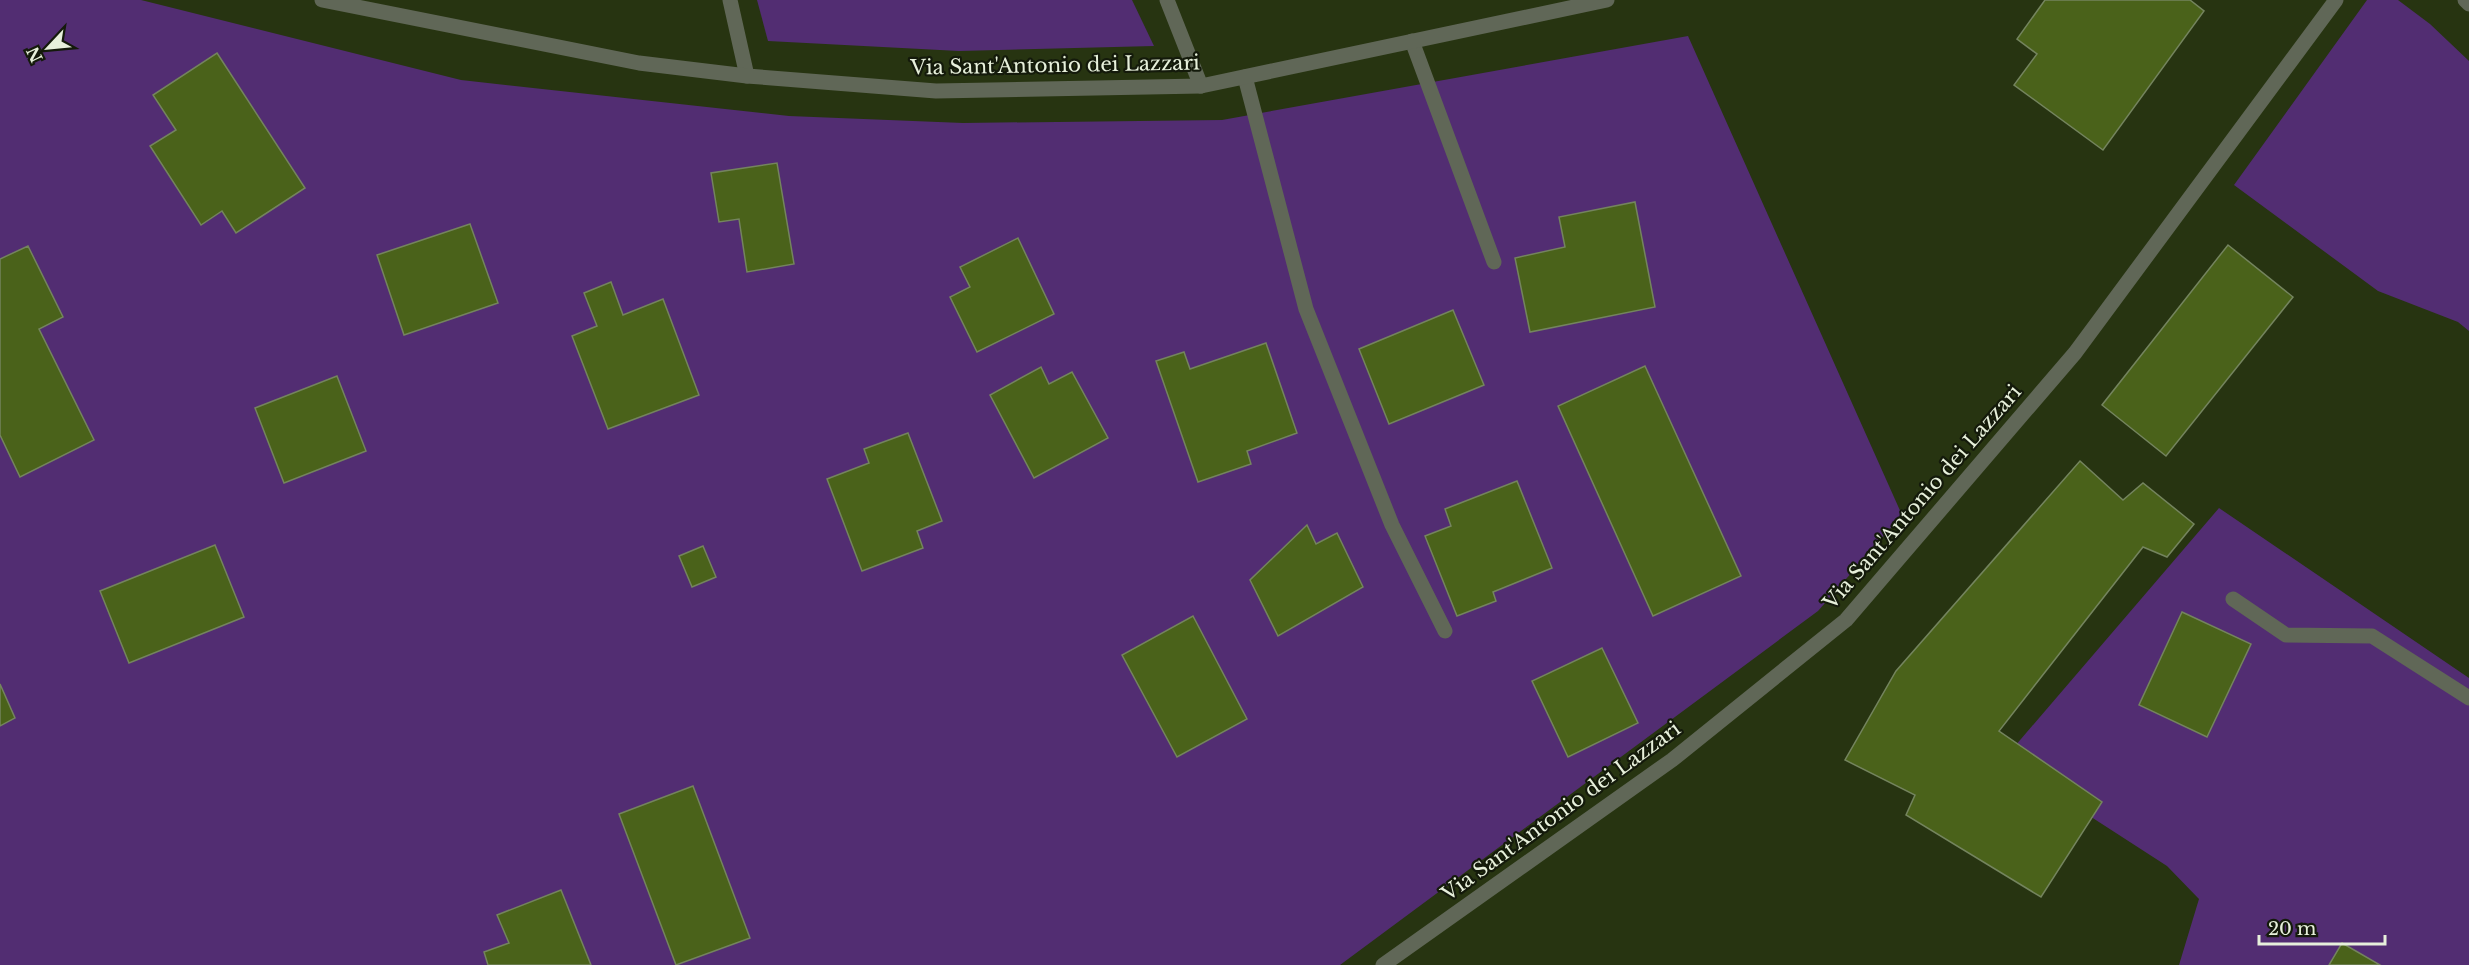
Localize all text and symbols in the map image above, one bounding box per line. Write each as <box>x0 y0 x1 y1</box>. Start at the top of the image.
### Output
north arrow <box>18 18 78 78</box>
text: N <box>22 43 47 66</box>
street label: Via Sant'Antonio dei Lazzari <box>909 50 1200 80</box>
street label: Via Sant'Antonio dei Lazzari <box>1817 380 2026 615</box>
street label: Via Sant'Antonio dei Lazzari <box>1436 716 1685 906</box>
scale bar <box>2259 908 2385 946</box>
text: 20 m <box>2268 918 2316 940</box>

